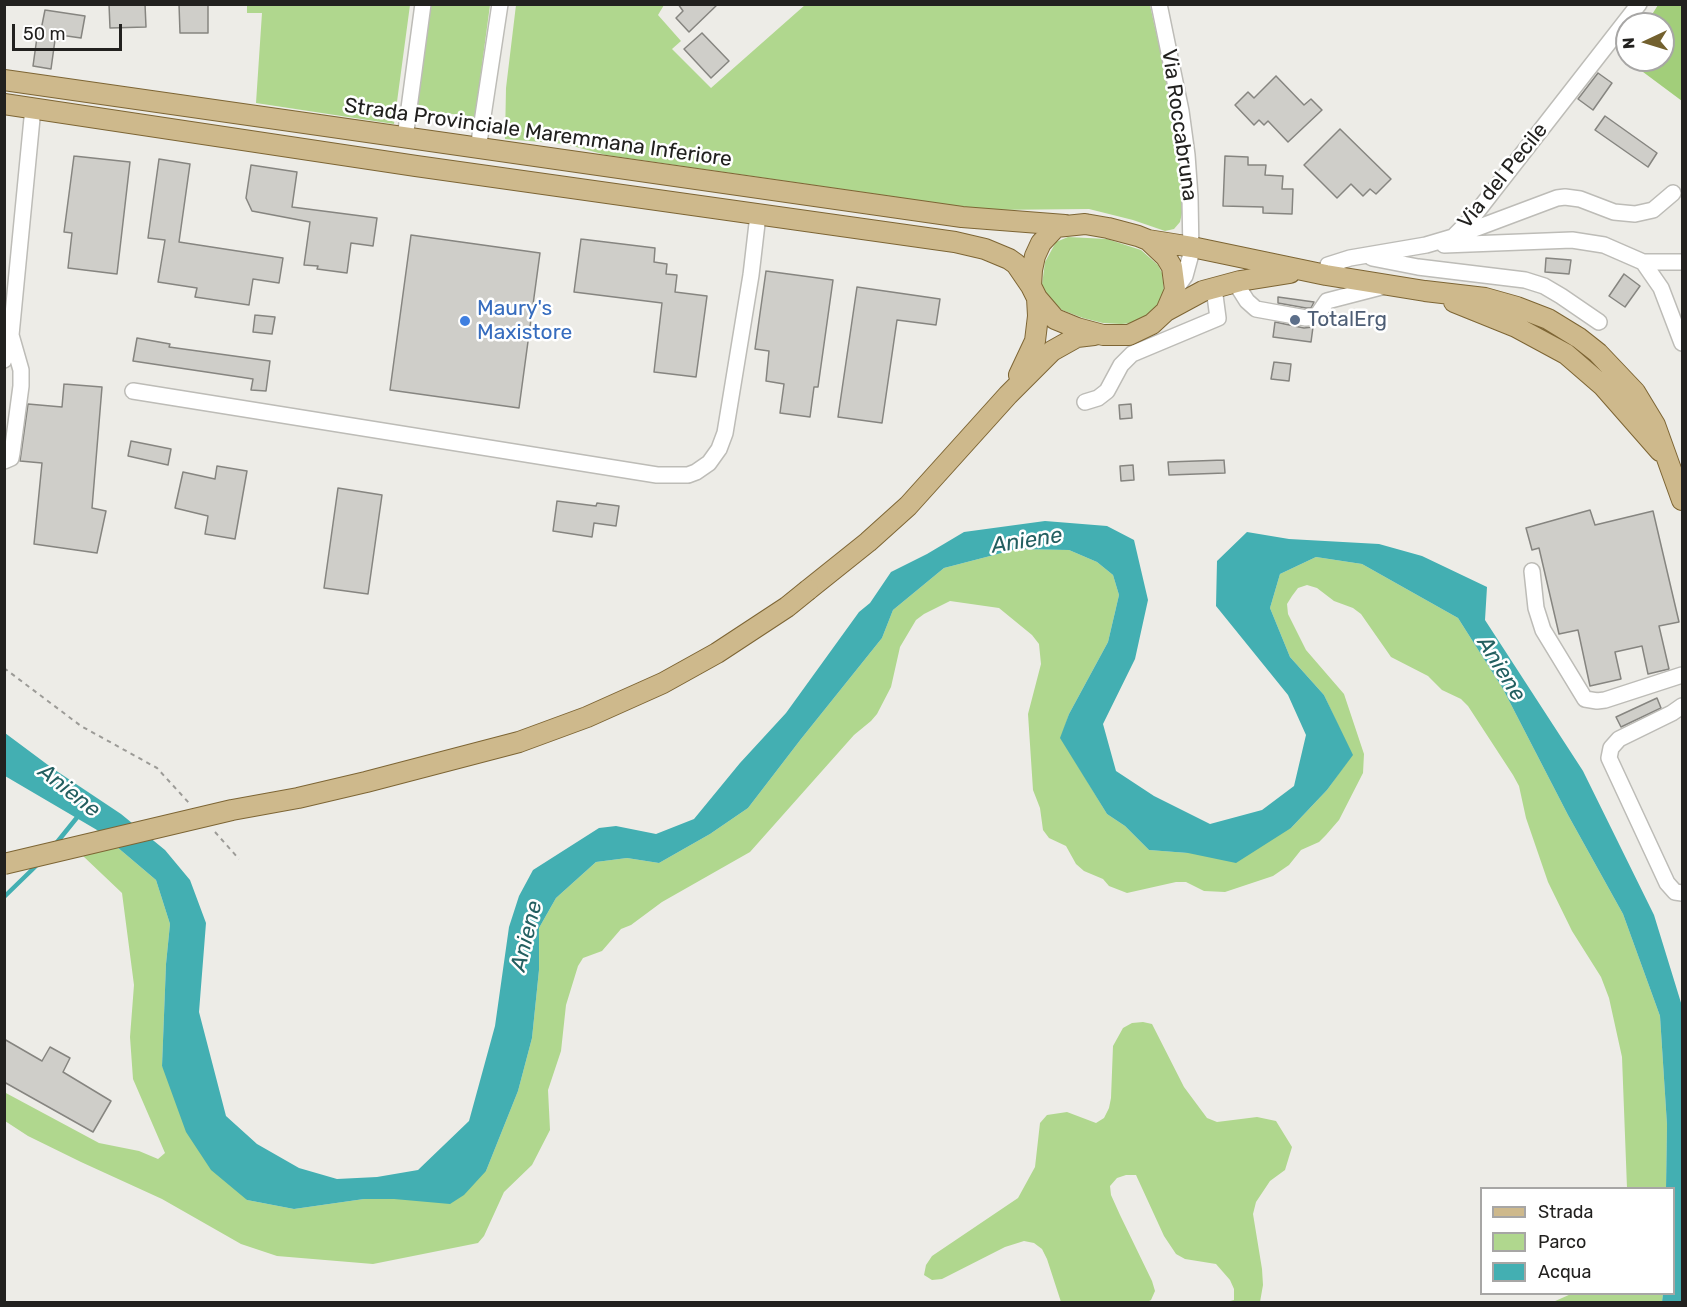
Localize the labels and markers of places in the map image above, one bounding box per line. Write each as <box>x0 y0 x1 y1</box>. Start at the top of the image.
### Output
place label: Maury's Maxistore <box>477 296 572 346</box>
place label: TotalErg <box>1307 307 1387 333</box>
marker: TotalErg <box>1288 313 1302 327</box>
marker: Maury's Maxistore <box>458 314 472 328</box>

